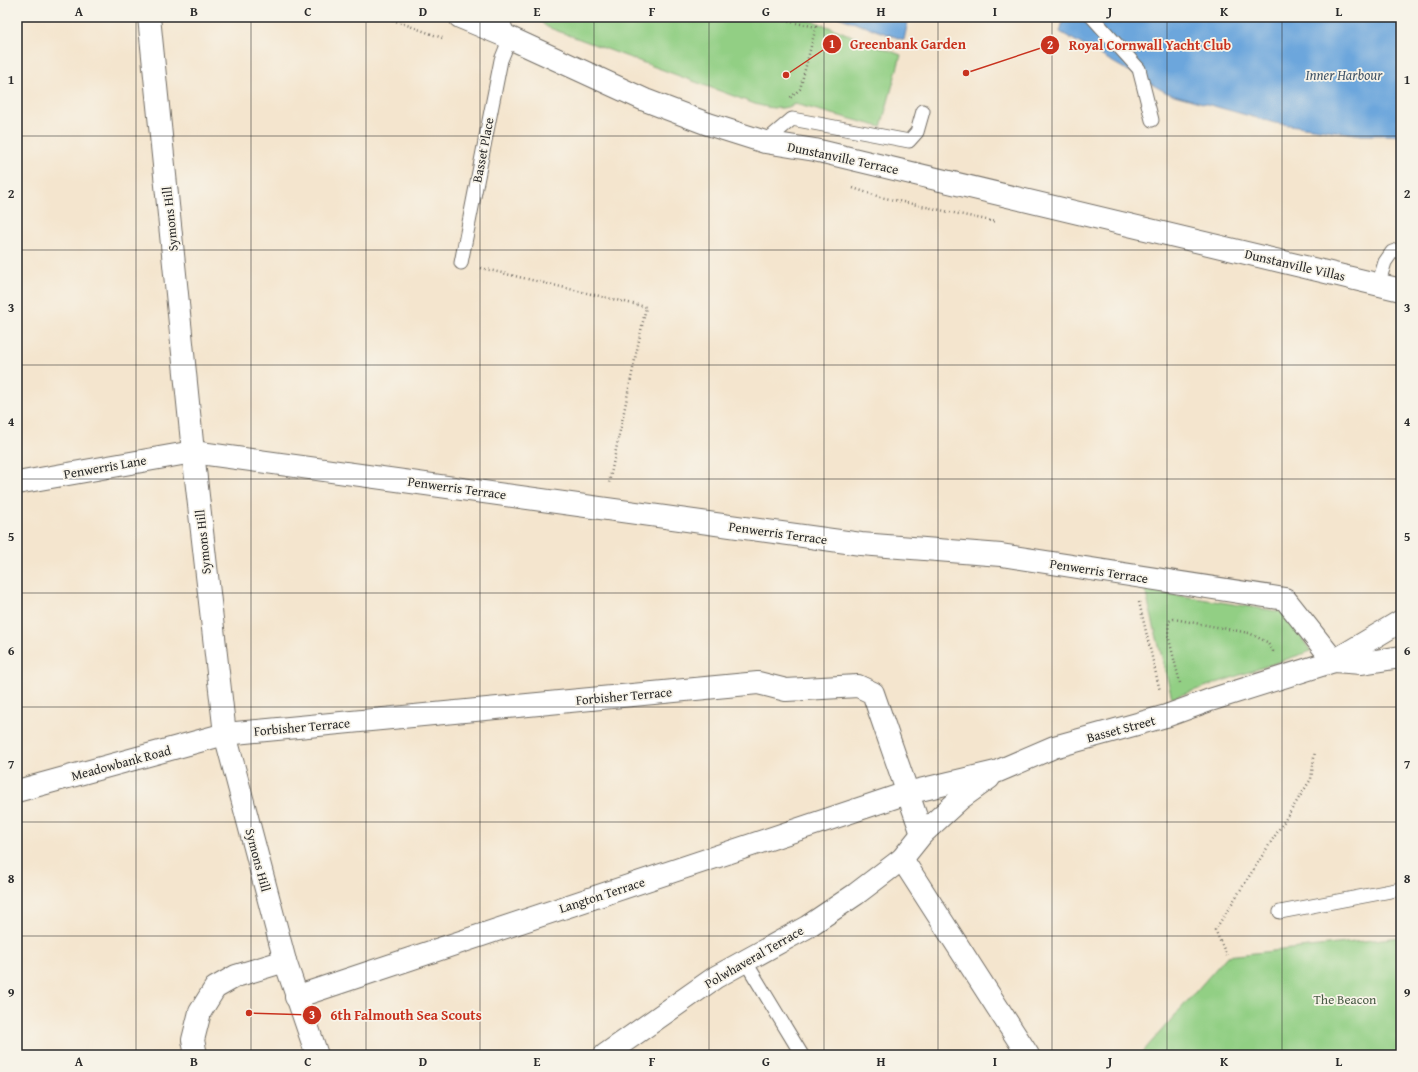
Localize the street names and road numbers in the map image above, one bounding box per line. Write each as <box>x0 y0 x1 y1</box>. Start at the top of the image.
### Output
street label: Basset Place <box>467 116 499 184</box>
street label: Dunstanville Terrace <box>786 137 900 179</box>
street label: Symons Hill <box>157 185 183 252</box>
street label: Dunstanville Villas <box>1243 244 1347 286</box>
street label: Penwerris Lane <box>62 450 148 484</box>
street label: Penwerris Terrace <box>406 472 508 504</box>
street label: Symons Hill <box>190 508 216 575</box>
street label: Penwerris Terrace <box>727 517 829 549</box>
street label: Penwerris Terrace <box>1048 554 1150 588</box>
street label: Forbisher Terrace <box>575 682 673 710</box>
street label: Basset Street <box>1085 711 1158 747</box>
street label: Forbisher Terrace <box>253 713 351 741</box>
street label: Meadowbank Road <box>69 741 173 785</box>
street label: Symons Hill <box>240 826 276 894</box>
street label: Langton Terrace <box>557 872 647 918</box>
street label: Polwhaveral Terrace <box>701 921 807 993</box>

